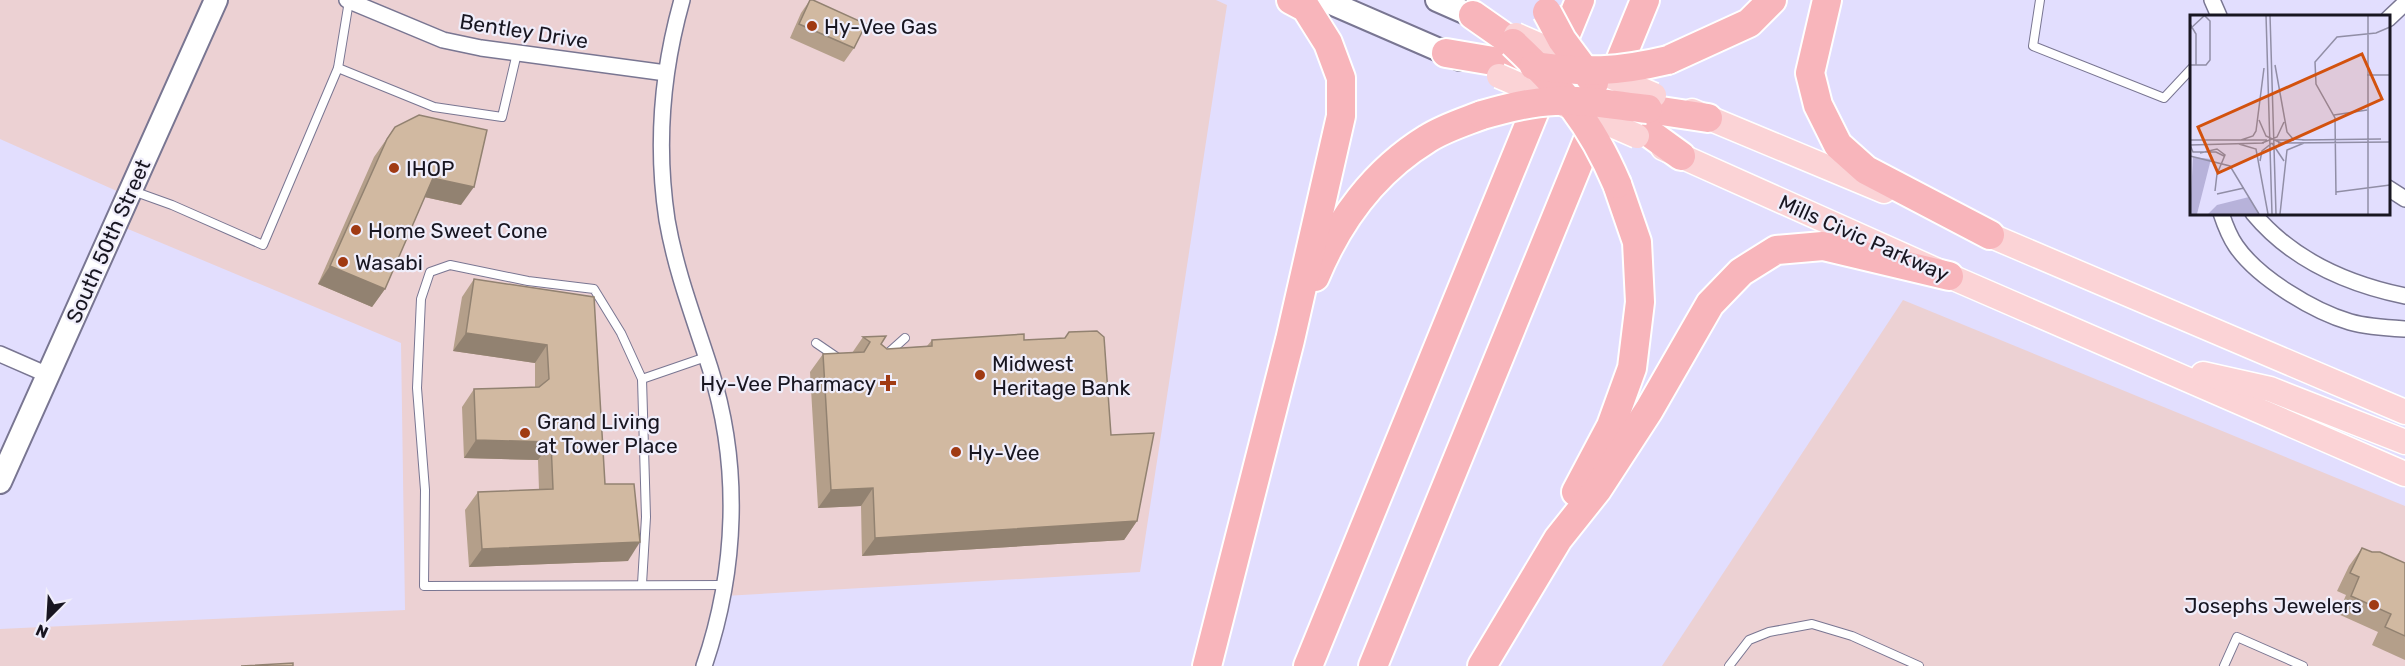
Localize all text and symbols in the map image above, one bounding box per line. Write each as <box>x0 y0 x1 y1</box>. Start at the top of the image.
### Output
street label: Bentley Drive <box>458 9 590 53</box>
place label: Hy-Vee Gas <box>824 14 937 39</box>
inset map <box>2190 15 2390 214</box>
marker: Hy-Vee Gas <box>805 19 819 33</box>
street label: South 50th Street <box>61 155 155 327</box>
place label: IHOP <box>406 156 454 181</box>
marker: IHOP <box>387 161 401 175</box>
street label: Mills Civic Parkway <box>1775 189 1953 287</box>
place label: Home Sweet Cone <box>368 218 548 243</box>
marker: Home Sweet Cone <box>349 223 363 237</box>
place label: Wasabi <box>355 250 423 275</box>
marker: Wasabi <box>336 255 350 269</box>
place label: Midwest Heritage Bank <box>992 351 1130 400</box>
marker: Midwest Heritage Bank <box>973 368 987 382</box>
place label: Hy-Vee Pharmacy <box>700 371 876 396</box>
marker: Hy-Vee Pharmacy <box>881 376 895 390</box>
place label: Grand Living at Tower Place <box>537 409 678 458</box>
marker: Grand Living at Tower Place <box>518 426 532 440</box>
place label: Hy-Vee <box>968 440 1040 465</box>
marker: Hy-Vee <box>949 445 963 459</box>
north arrow <box>18 588 78 648</box>
place label: Josephs Jewelers <box>2184 593 2362 618</box>
marker: Josephs Jewelers <box>2367 598 2381 612</box>
text: N <box>33 620 51 642</box>

